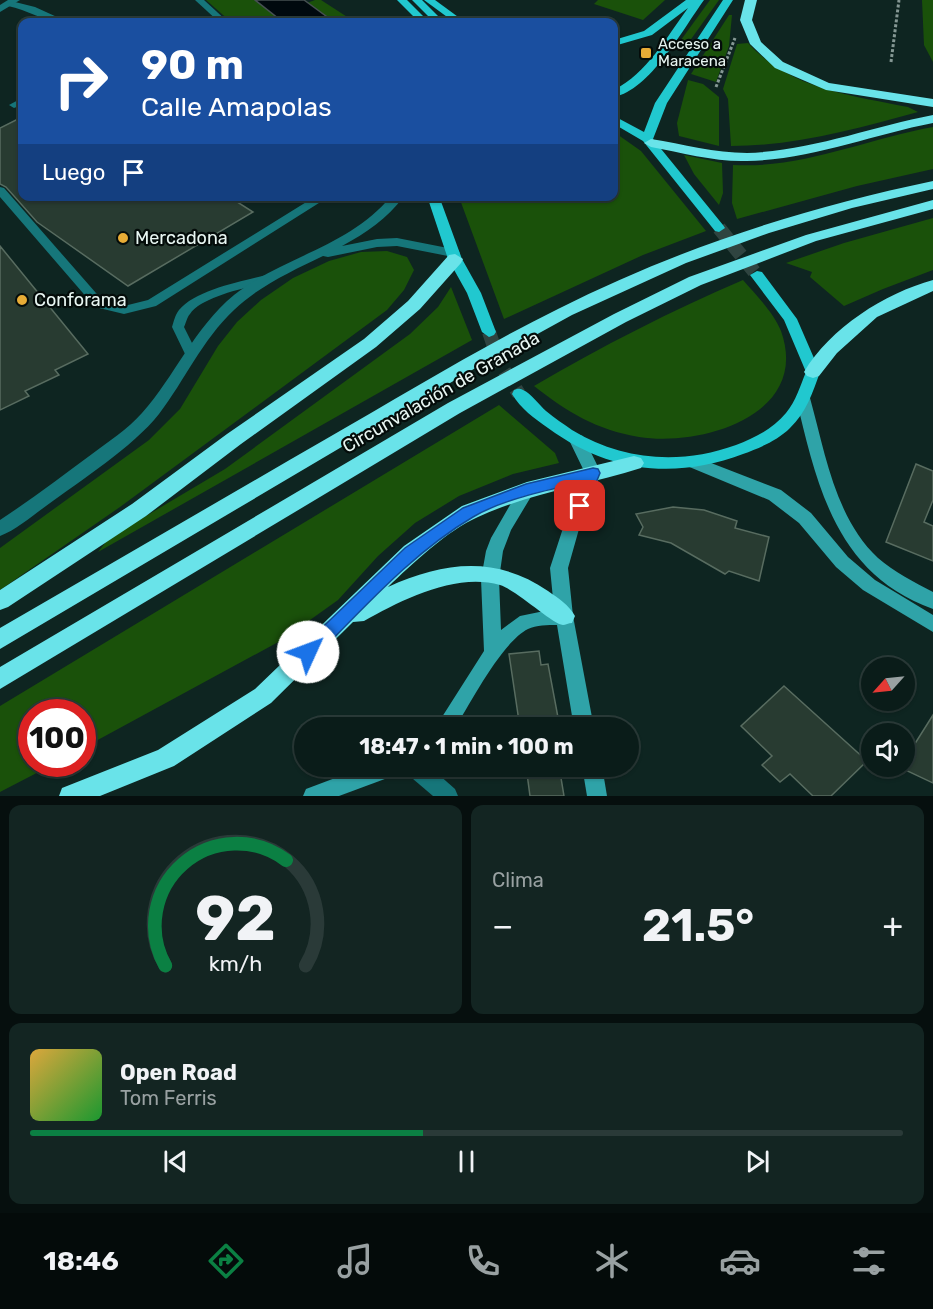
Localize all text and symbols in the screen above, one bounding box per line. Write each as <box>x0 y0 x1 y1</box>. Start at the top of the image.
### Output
place label: Acceso a Maracena <box>658 35 726 70</box>
text: 90 m <box>141 40 244 90</box>
icon: right <box>42 42 120 120</box>
marker: Acceso a Maracena <box>639 46 653 60</box>
text: Calle Amapolas <box>141 91 332 123</box>
icon: arrive <box>117 156 150 189</box>
text: Luego <box>42 159 105 186</box>
place label: Mercadona <box>135 227 228 249</box>
marker: Mercadona <box>116 231 130 245</box>
place label: Conforama <box>34 289 127 311</box>
marker: Conforama <box>15 293 29 307</box>
street label: Circunvalación de Granada <box>339 327 543 457</box>
pin <box>554 480 605 531</box>
icon: arrive <box>563 489 596 522</box>
position arrow <box>276 620 340 684</box>
north arrow <box>861 657 915 711</box>
map controls <box>861 657 915 777</box>
speed limit sign: 100 <box>18 699 96 777</box>
button: sound <box>861 723 915 777</box>
text: 18:47 · 1 min · 100 m <box>359 733 574 760</box>
text: Clima <box>492 868 544 892</box>
text: 92 <box>195 882 276 956</box>
text: 21.5° <box>642 899 754 952</box>
text: − <box>492 906 513 945</box>
text: + <box>882 906 903 945</box>
text: km/h <box>209 952 262 977</box>
text: Open Road <box>120 1059 237 1086</box>
text: Tom Ferris <box>120 1086 217 1110</box>
icon: previous <box>159 1145 192 1178</box>
icon: pause <box>450 1145 483 1178</box>
icon: next <box>741 1145 774 1178</box>
icon: directions <box>205 1240 247 1282</box>
icon: music <box>334 1240 376 1282</box>
icon: phone <box>462 1240 504 1282</box>
icon: climate <box>591 1240 633 1282</box>
icon: car <box>719 1240 761 1282</box>
icon: filters <box>848 1240 890 1282</box>
text: 18:46 <box>43 1245 119 1277</box>

